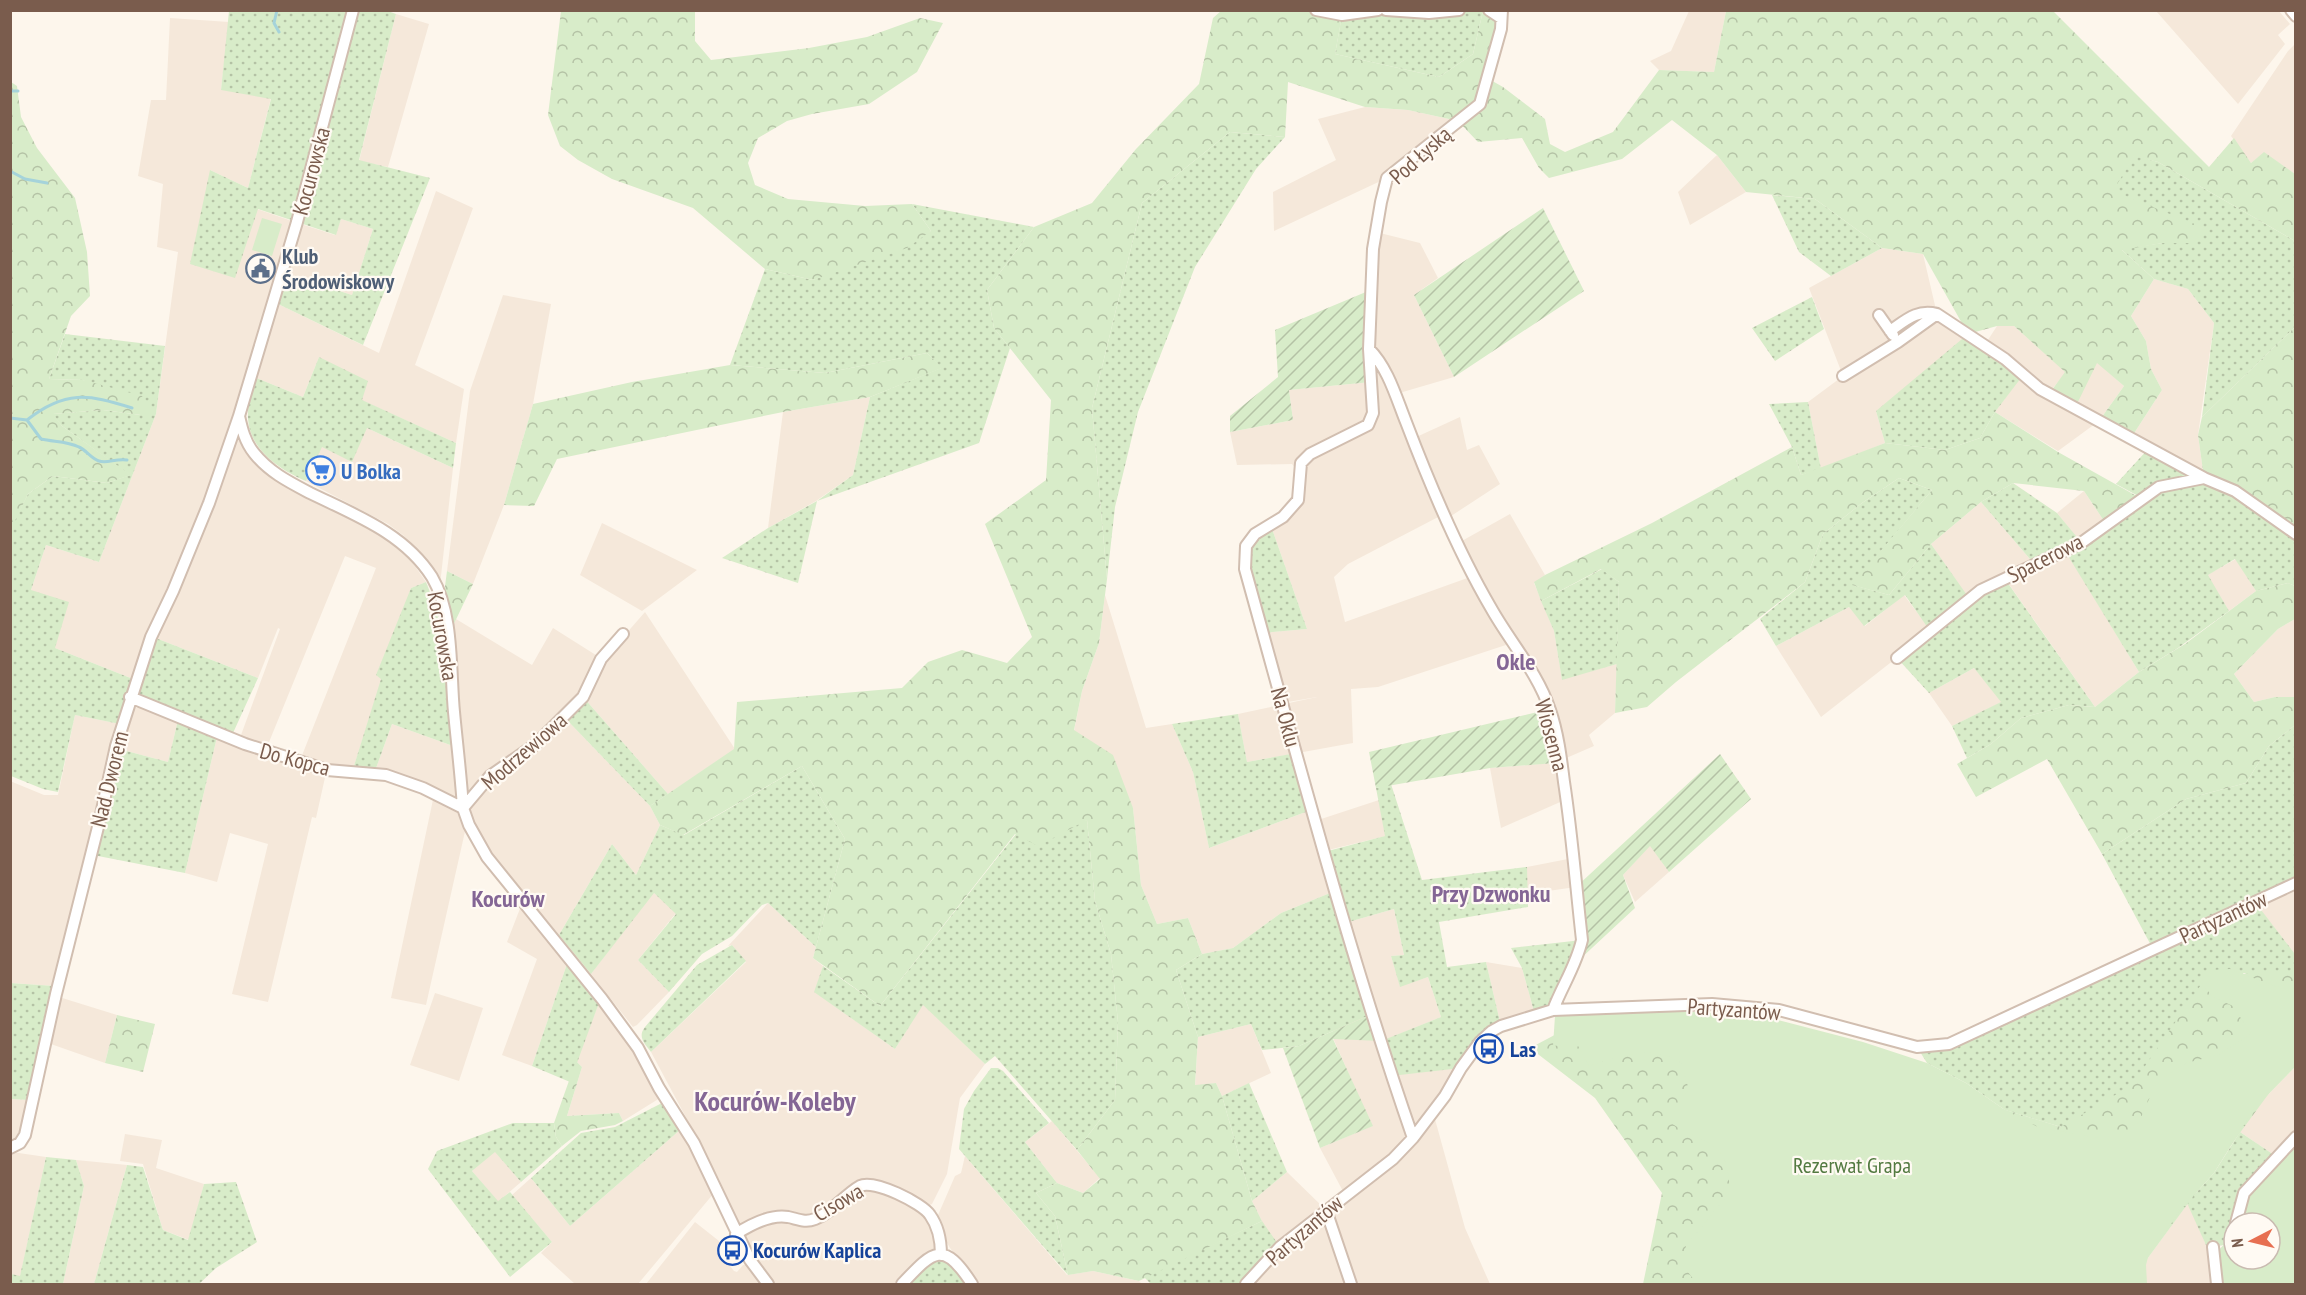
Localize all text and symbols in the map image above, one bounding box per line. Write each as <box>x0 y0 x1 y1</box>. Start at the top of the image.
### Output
street label: Pod Łyską <box>1383 120 1457 190</box>
street label: Kocurowska <box>286 124 336 218</box>
place label: Klub Środowiskowy <box>282 242 395 295</box>
public building icon: Klub Środowiskowy <box>245 253 277 285</box>
supermarket icon: U Bolka <box>304 455 336 487</box>
place label: U Bolka <box>341 457 401 485</box>
street label: Spacerowa <box>2002 527 2088 589</box>
street label: Kocurowska <box>421 589 465 683</box>
district label: Okle <box>1496 646 1536 677</box>
street label: Na Oklu <box>1265 684 1307 750</box>
street label: Wiosenna <box>1529 696 1575 774</box>
street label: Modrzewiowa <box>475 706 573 796</box>
street label: Nad Dworem <box>84 728 134 830</box>
street label: Do Kopca <box>257 736 333 782</box>
district label: Przy Dzwonku <box>1432 878 1550 909</box>
district label: Kocurów <box>471 883 545 914</box>
street label: Partyzantów <box>2175 885 2271 949</box>
street label: Partyzantów <box>1686 992 1782 1026</box>
bus stop icon: Las <box>1473 1033 1505 1065</box>
place label: Las <box>1510 1035 1536 1063</box>
district label: Kocurów-Koleby <box>694 1082 857 1119</box>
park label: Rezerwat Grapa <box>1793 1151 1911 1179</box>
street label: Cisowa <box>808 1177 868 1227</box>
street label: Partyzantów <box>1260 1189 1348 1271</box>
north arrow <box>2222 1211 2282 1271</box>
bus stop icon: Kocurów Kaplica <box>716 1234 748 1266</box>
place label: Kocurów Kaplica <box>753 1236 881 1264</box>
text: N <box>2227 1237 2248 1248</box>

